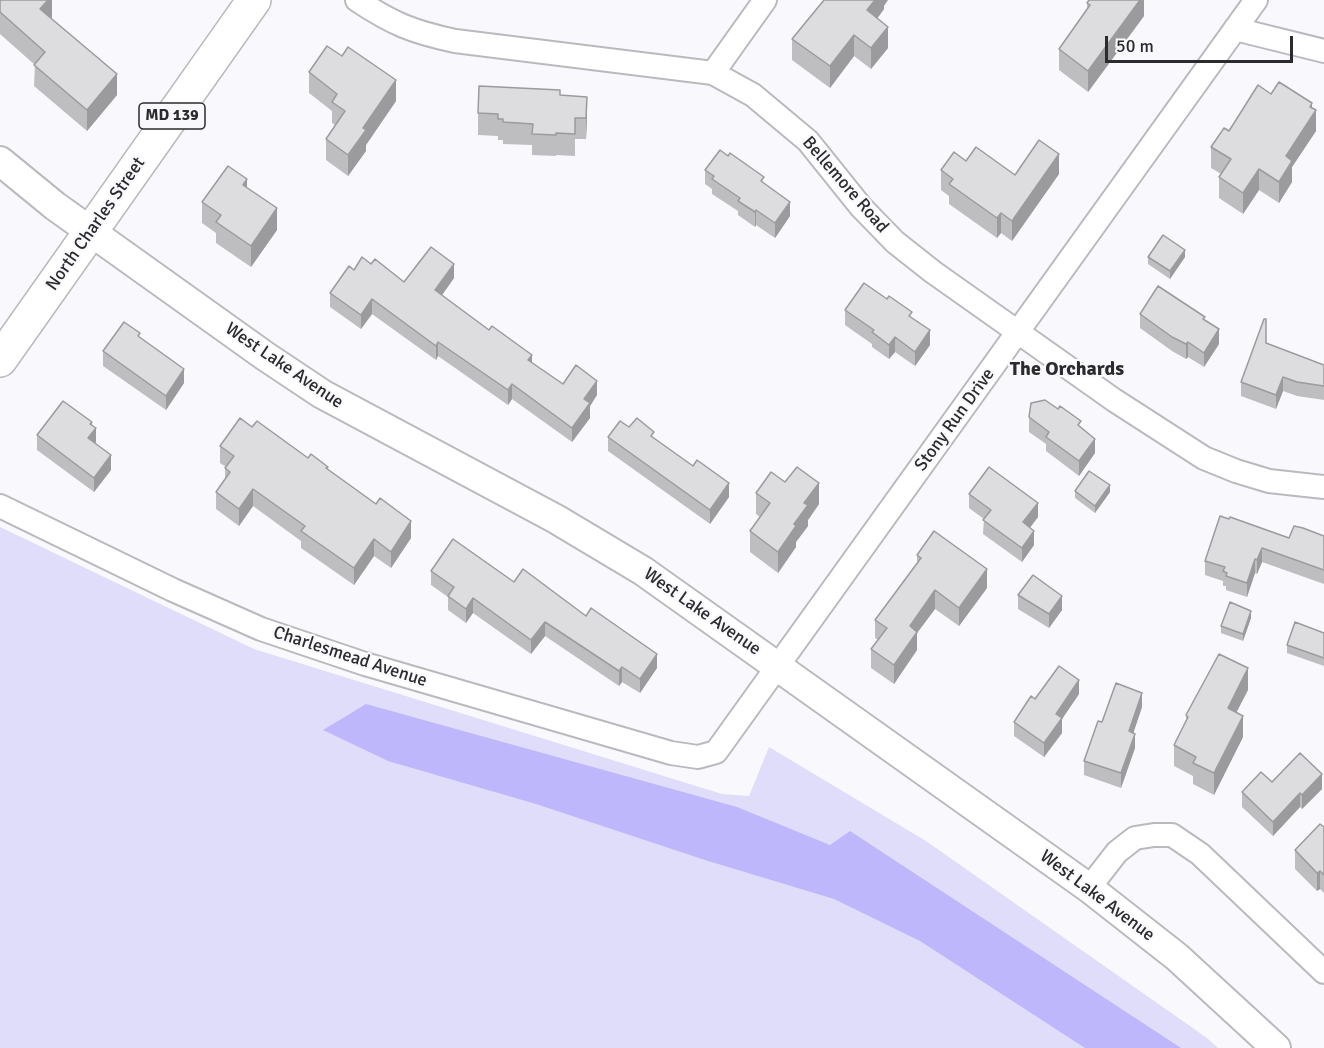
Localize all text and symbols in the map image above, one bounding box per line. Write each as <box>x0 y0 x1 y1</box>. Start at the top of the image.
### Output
scale bar <box>1108 24 1296 62</box>
text: 50 m <box>1116 35 1154 57</box>
road number: MD 139 <box>139 103 205 129</box>
street label: Bellemore Road <box>797 132 893 238</box>
street label: North Charles Street <box>42 153 150 295</box>
street label: West Lake Avenue <box>221 318 347 414</box>
district label: The Orchards <box>1010 358 1124 382</box>
street label: Stony Run Drive <box>910 364 1000 476</box>
street label: West Lake Avenue <box>639 564 765 660</box>
street label: Charlesmead Avenue <box>270 622 430 692</box>
street label: West Lake Avenue <box>1035 846 1159 946</box>

